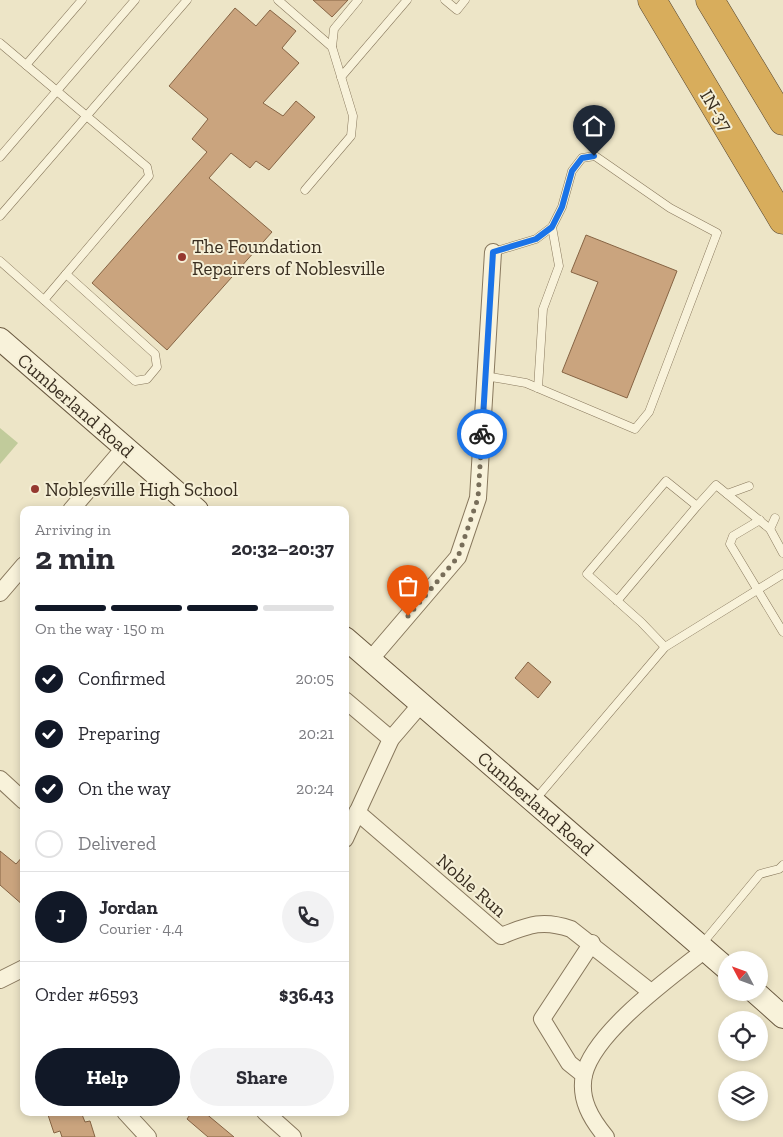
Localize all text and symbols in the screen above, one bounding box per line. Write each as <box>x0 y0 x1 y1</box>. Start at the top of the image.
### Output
street label: IN-37 <box>695 85 738 135</box>
pin <box>573 105 615 156</box>
icon: home <box>580 112 608 140</box>
place label: The Foundation Repairers of Noblesville <box>192 235 385 280</box>
marker: The Foundation Repairers of Noblesville <box>176 251 188 263</box>
street label: Cumberland Road <box>13 348 139 463</box>
courier <box>457 409 507 459</box>
icon: bike <box>468 420 496 448</box>
place label: Noblesville High School <box>45 478 238 501</box>
marker: Noblesville High School <box>29 483 41 495</box>
text: Arriving in <box>35 520 111 539</box>
text: 20:32–20:37 <box>231 537 334 560</box>
text: 2 min <box>35 539 115 577</box>
pin <box>387 565 429 616</box>
icon: bag <box>394 572 422 600</box>
text: On the way · 150 m <box>35 619 164 638</box>
icon: check <box>35 665 63 693</box>
text: Confirmed <box>78 667 165 690</box>
text: 20:05 <box>296 669 334 688</box>
icon: check <box>35 720 63 748</box>
text: Preparing <box>78 722 160 745</box>
text: 20:21 <box>299 724 334 743</box>
street label: Cumberland Road <box>473 746 599 861</box>
icon: check <box>35 775 63 803</box>
text: On the way <box>78 777 171 800</box>
text: 20:24 <box>296 779 334 798</box>
text: Delivered <box>78 832 156 855</box>
street label: Noble Run <box>432 849 511 922</box>
button: phone <box>282 891 334 943</box>
text: Jordan <box>99 896 158 919</box>
text: J <box>56 905 66 928</box>
text: Courier · 4.4 <box>99 919 183 938</box>
north arrow <box>718 951 768 1001</box>
map controls <box>718 951 768 1121</box>
text: Order #6593 <box>35 983 139 1006</box>
text: $36.43 <box>279 983 334 1006</box>
button: locate <box>718 1011 768 1061</box>
button: Help <box>35 1048 180 1106</box>
button: Share <box>190 1048 334 1106</box>
button: layers <box>718 1071 768 1121</box>

